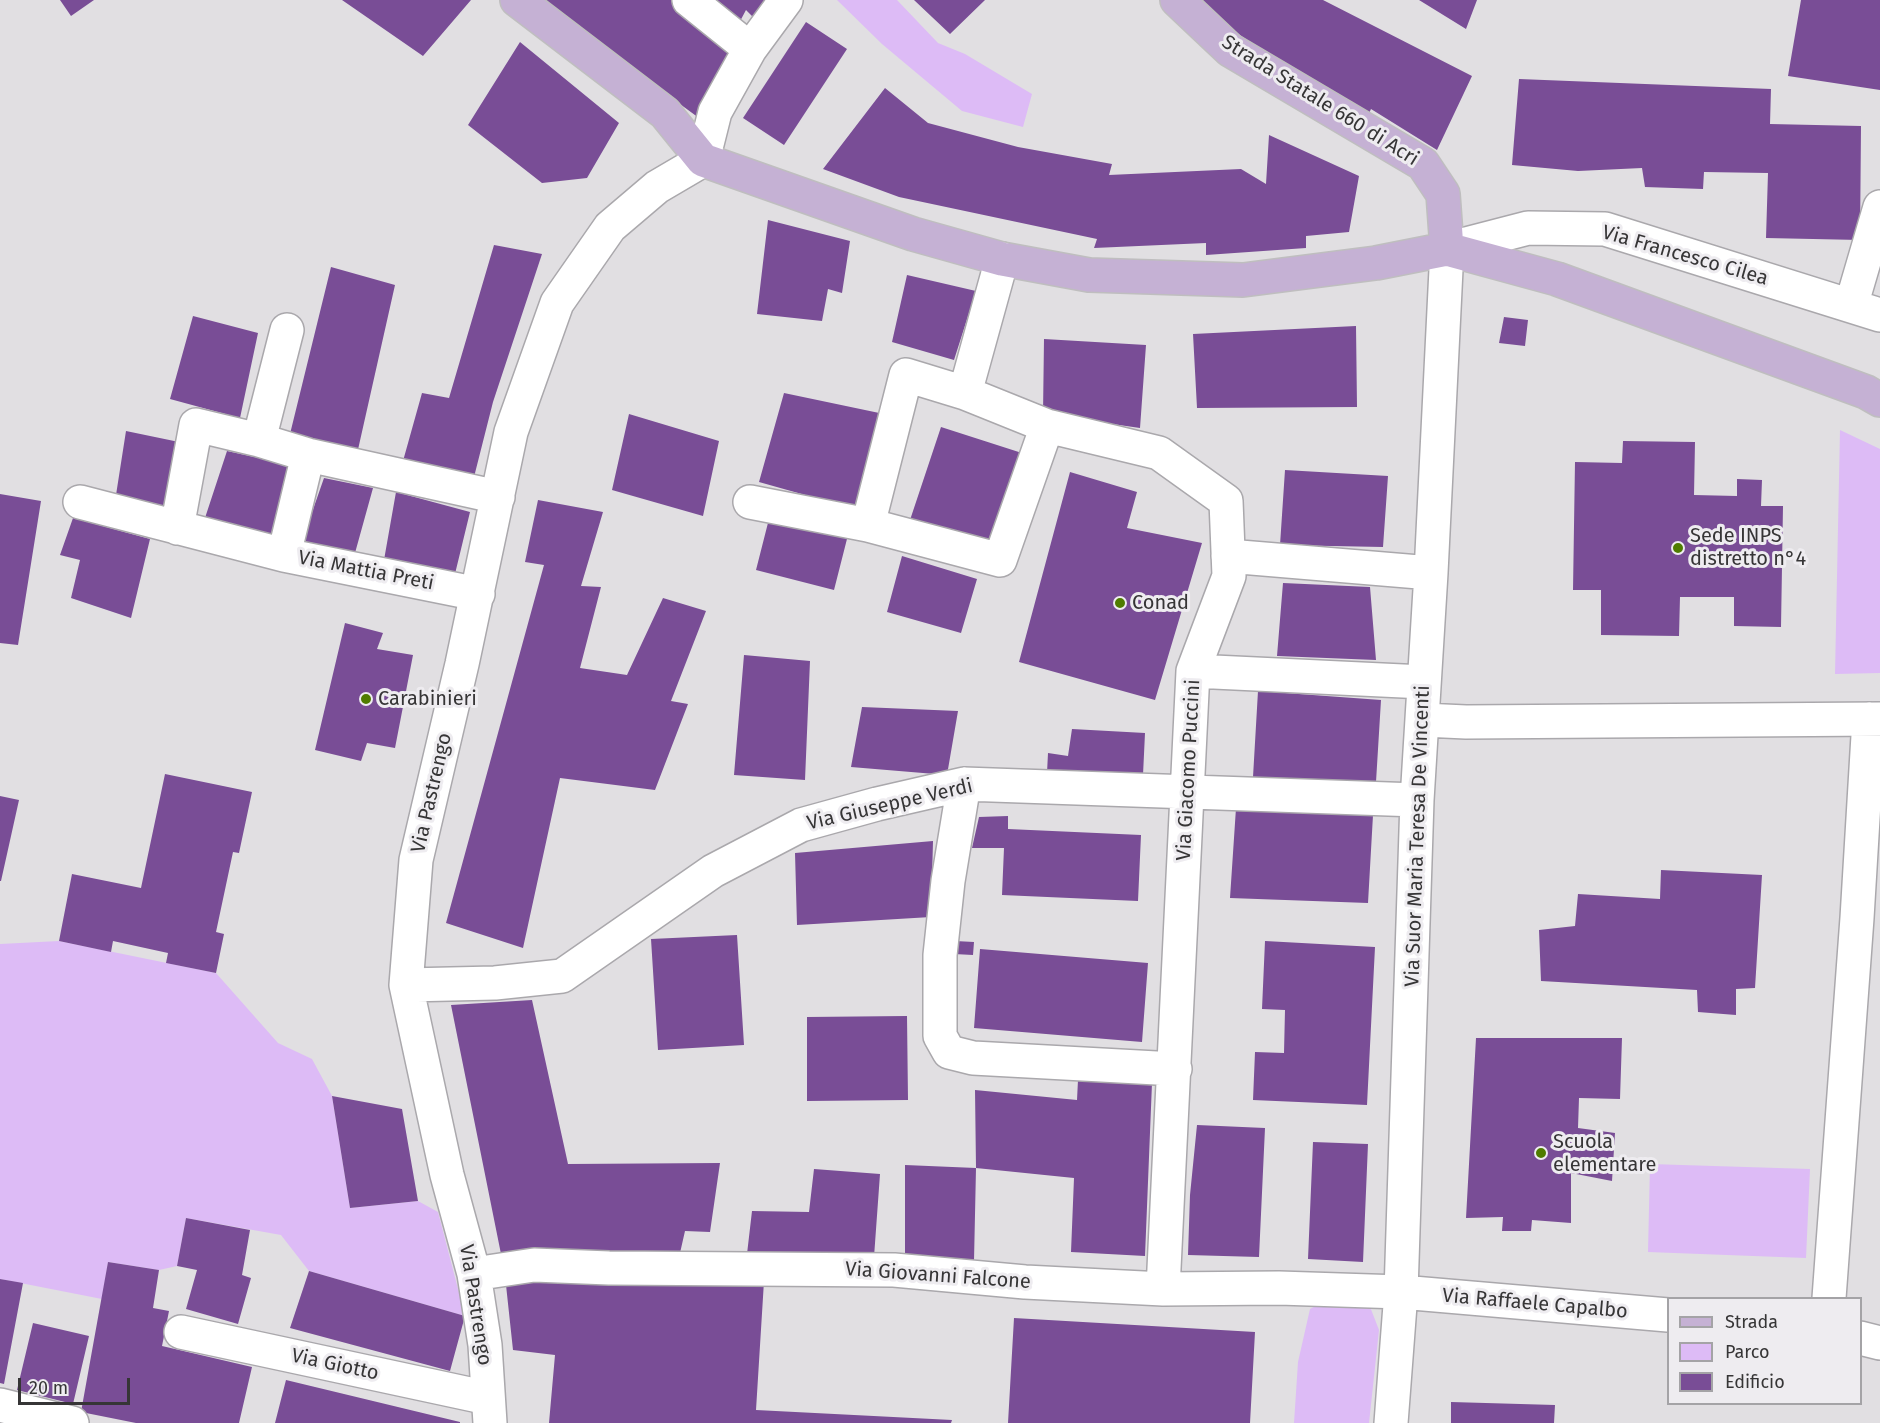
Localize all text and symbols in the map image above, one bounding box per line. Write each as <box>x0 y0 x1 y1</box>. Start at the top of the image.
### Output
street label: Strada Statale 660 di Acri <box>1217 30 1423 172</box>
street label: Via Francesco Cilea <box>1599 221 1771 291</box>
place label: Sede INPS distretto n°4 <box>1690 524 1806 571</box>
marker: Sede INPS distretto n°4 <box>1671 541 1685 555</box>
street label: Via Mattia Preti <box>296 546 436 596</box>
place label: Conad <box>1132 591 1189 615</box>
marker: Conad <box>1113 596 1127 610</box>
street label: Via Giacomo Puccini <box>1172 679 1206 861</box>
street label: Via Suor Maria Teresa De Vincenti <box>1401 685 1435 987</box>
place label: Carabinieri <box>378 687 477 711</box>
marker: Carabinieri <box>359 692 373 706</box>
street label: Via Pastrengo <box>407 731 457 855</box>
street label: Via Giuseppe Verdi <box>805 774 975 836</box>
place label: Scuola elementare <box>1553 1130 1656 1177</box>
marker: Scuola elementare <box>1534 1146 1548 1160</box>
street label: Via Pastrengo <box>454 1243 496 1367</box>
street label: Via Giovanni Falcone <box>844 1258 1032 1294</box>
street label: Via Raffaele Capalbo <box>1441 1284 1629 1324</box>
legend <box>1667 1297 1862 1405</box>
text: Strada <box>1725 1311 1778 1333</box>
text: Parco <box>1725 1341 1769 1363</box>
street label: Via Giotto <box>289 1344 381 1386</box>
scale bar <box>21 1366 134 1404</box>
text: Edificio <box>1725 1371 1785 1393</box>
text: 20 m <box>29 1377 68 1399</box>

